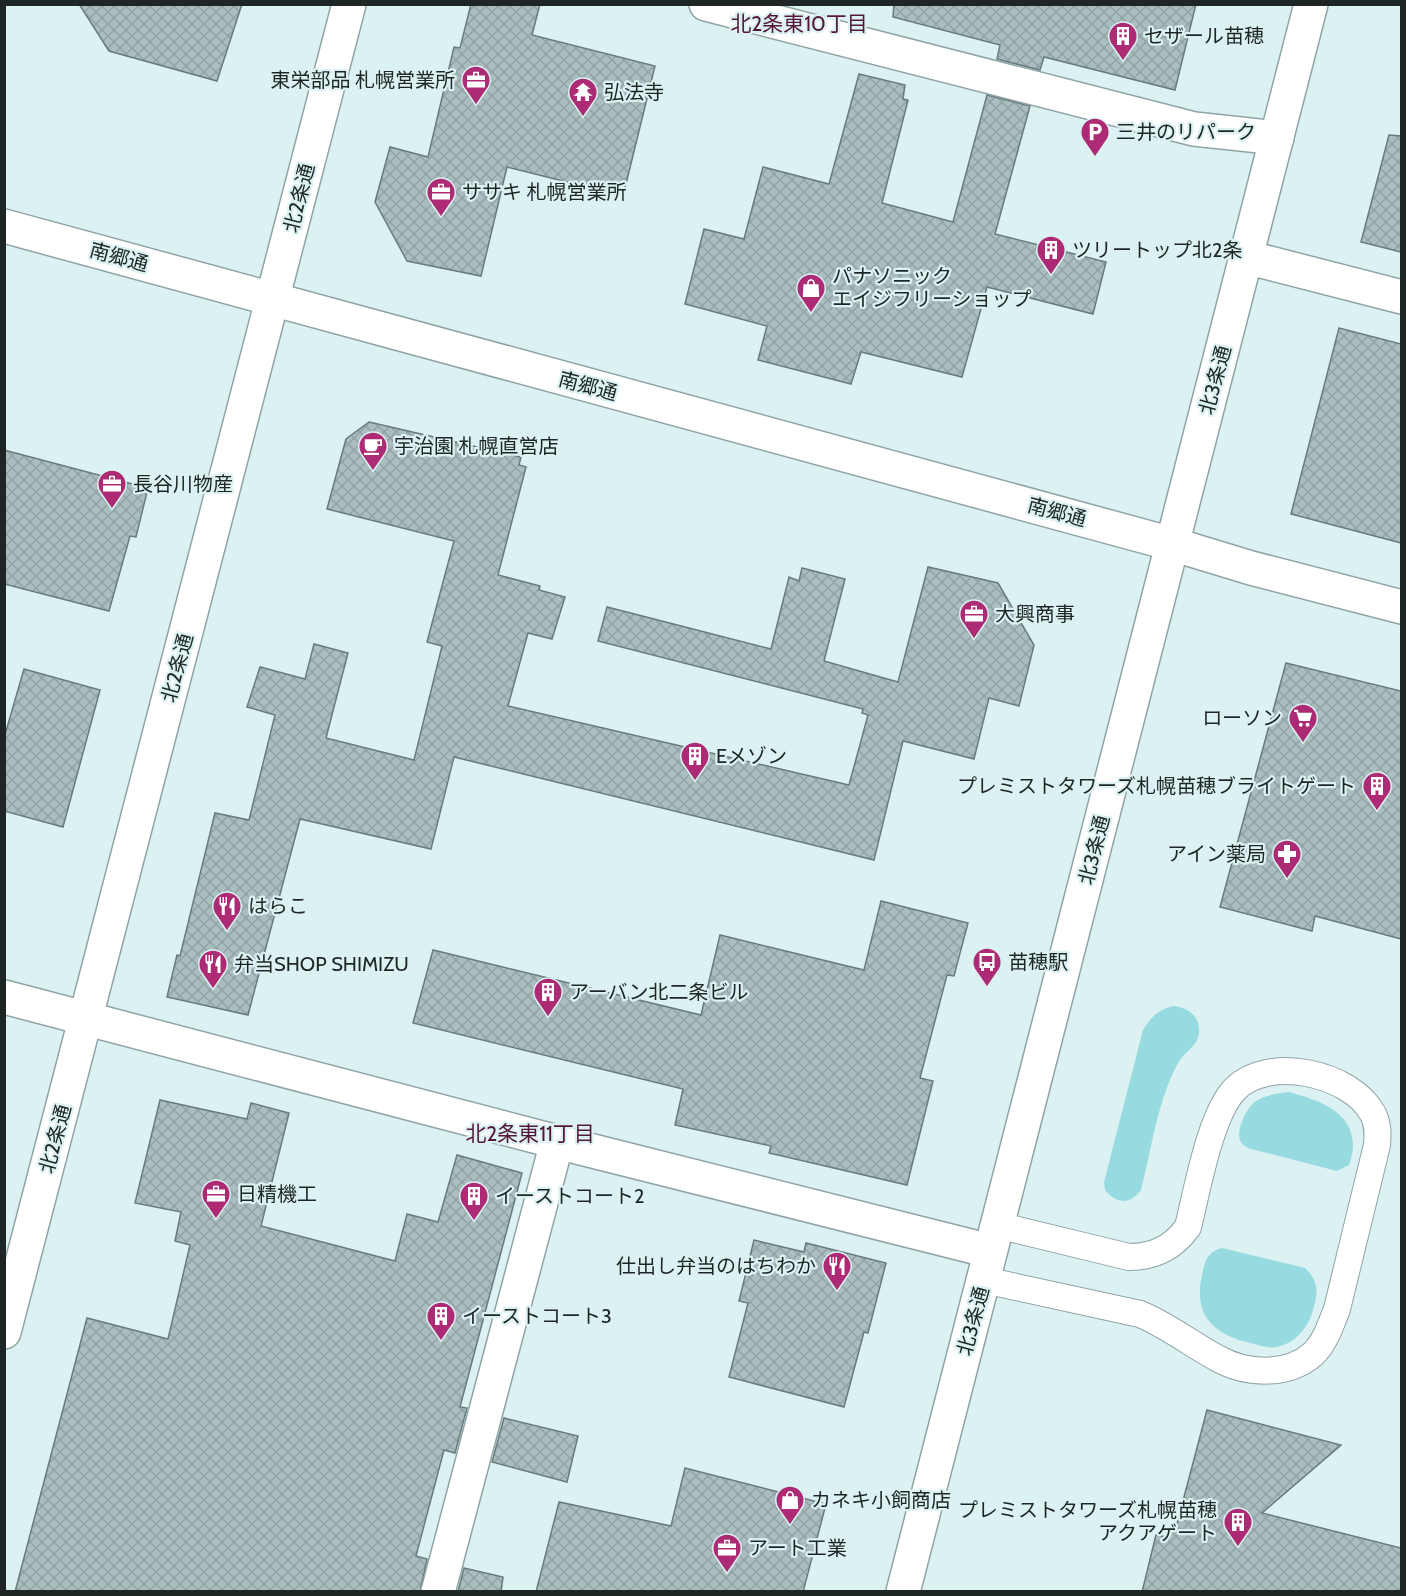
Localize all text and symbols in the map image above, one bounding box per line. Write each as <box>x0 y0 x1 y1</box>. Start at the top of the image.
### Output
district label: 北2条東10丁目 <box>730 11 868 36</box>
building icon: セザール苗穂 <box>1107 20 1139 62</box>
place label: セザール苗穂 <box>1144 24 1264 48</box>
office icon: 東栄部品 札幌営業所 <box>460 64 492 106</box>
place label: 東栄部品 札幌営業所 <box>271 68 455 92</box>
temple icon: 弘法寺 <box>567 76 599 118</box>
place label: 弘法寺 <box>604 80 664 104</box>
parking icon: 三井のリパーク <box>1079 116 1111 158</box>
place label: 三井のリパーク <box>1116 120 1256 144</box>
street label: 北2条通 <box>279 161 319 235</box>
office icon: ササキ 札幌営業所 <box>425 176 457 218</box>
place label: ササキ 札幌営業所 <box>462 180 627 204</box>
building icon: ツリートップ北2条 <box>1035 234 1067 276</box>
street label: 南郷通 <box>87 238 151 276</box>
place label: ツリートップ北2条 <box>1072 238 1242 262</box>
place label: パナソニック エイジフリーショップ <box>832 264 1032 311</box>
shop icon: パナソニック エイジフリーショップ <box>795 272 827 314</box>
street label: 北3条通 <box>1194 343 1236 417</box>
street label: 南郷通 <box>556 367 620 405</box>
cafe icon: 宇治園 札幌直営店 <box>357 430 389 472</box>
place label: 宇治園 札幌直営店 <box>394 434 559 458</box>
office icon: 長谷川物産 <box>96 468 128 510</box>
place label: 長谷川物産 <box>133 472 233 496</box>
street label: 南郷通 <box>1025 493 1089 531</box>
office icon: 大興商事 <box>958 598 990 640</box>
place label: 大興商事 <box>995 602 1075 626</box>
street label: 北2条通 <box>156 631 198 705</box>
supermarket icon: ローソン <box>1287 702 1319 744</box>
place label: ローソン <box>1202 706 1282 730</box>
building icon: Eメゾン <box>679 740 711 782</box>
place label: Eメゾン <box>716 744 787 768</box>
building icon: プレミストタワーズ札幌苗穂ブライトゲート <box>1361 770 1393 812</box>
place label: プレミストタワーズ札幌苗穂ブライトゲート <box>957 774 1356 798</box>
street label: 北3条通 <box>1074 813 1114 887</box>
pharmacy icon: アイン薬局 <box>1271 838 1303 880</box>
place label: アイン薬局 <box>1167 842 1266 866</box>
restaurant icon: はらこ <box>211 890 243 932</box>
place label: はらこ <box>248 894 308 918</box>
bus stop icon: 苗穂駅 <box>971 946 1003 988</box>
restaurant icon: 弁当SHOP SHIMIZU <box>197 948 229 990</box>
place label: 苗穂駅 <box>1008 950 1068 974</box>
place label: 弁当SHOP SHIMIZU <box>234 952 409 976</box>
building icon: アーバン北二条ビル <box>532 976 564 1018</box>
place label: アーバン北二条ビル <box>569 980 749 1004</box>
street label: 北2条通 <box>34 1102 76 1176</box>
district label: 北2条東11丁目 <box>465 1121 595 1146</box>
office icon: 日精機工 <box>200 1178 232 1220</box>
building icon: イーストコート2 <box>458 1180 490 1222</box>
place label: 日精機工 <box>237 1182 317 1206</box>
place label: イーストコート2 <box>495 1184 644 1208</box>
restaurant icon: 仕出し弁当のはちわか <box>821 1250 853 1292</box>
place label: 仕出し弁当のはちわか <box>616 1254 816 1278</box>
street label: 北3条通 <box>952 1284 994 1358</box>
building icon: イーストコート3 <box>425 1300 457 1342</box>
place label: イーストコート3 <box>462 1304 612 1328</box>
shop icon: カネキ小飼商店 <box>774 1484 806 1526</box>
place label: カネキ小飼商店 <box>811 1488 951 1512</box>
place label: プレミストタワーズ札幌苗穂 アクアゲート <box>958 1498 1217 1545</box>
building icon: プレミストタワーズ札幌苗穂 アクアゲート <box>1222 1506 1254 1548</box>
office icon: アート工業 <box>711 1532 743 1574</box>
place label: アート工業 <box>748 1536 847 1560</box>

